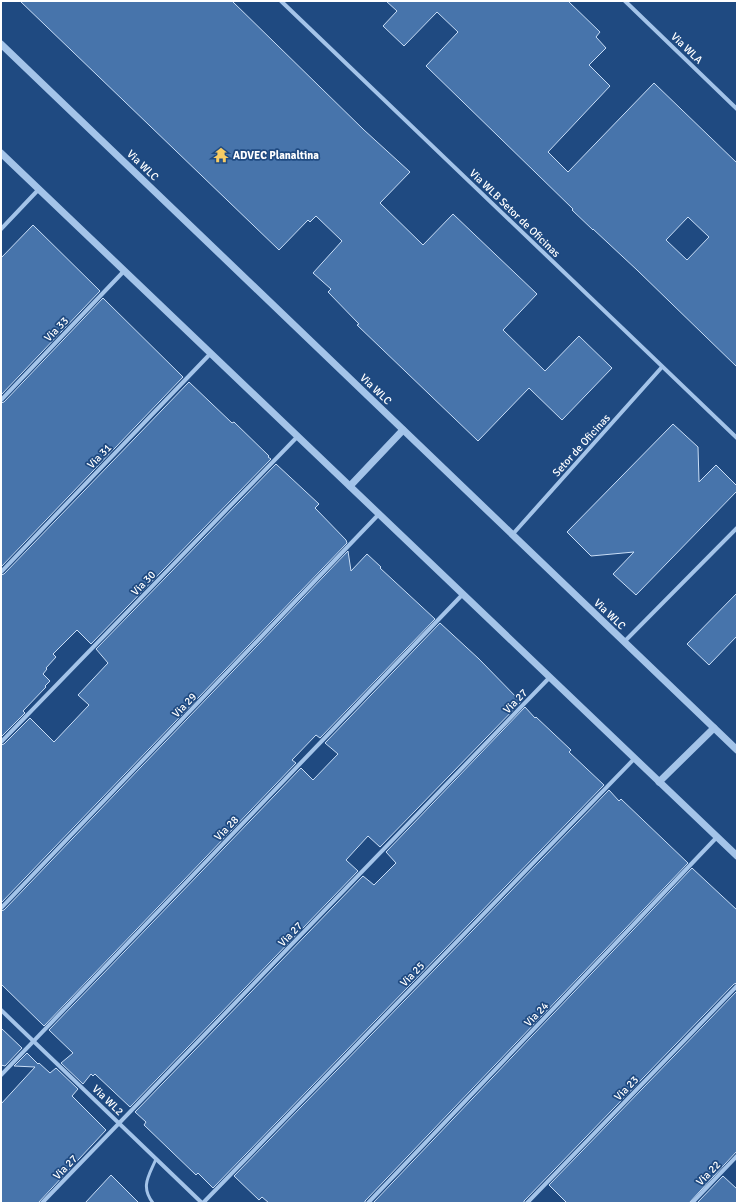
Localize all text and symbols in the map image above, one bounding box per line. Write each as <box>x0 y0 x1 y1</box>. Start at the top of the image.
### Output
street label: Via WLA <box>668 30 705 67</box>
temple icon: ADVEC Planaltina <box>212 146 230 164</box>
street label: Via WLC <box>124 147 161 184</box>
place label: ADVEC Planaltina <box>233 149 319 162</box>
street label: Via WLB Setor de Oficinas <box>467 167 563 260</box>
street label: Via 33 <box>42 314 71 344</box>
street label: Via WLC <box>357 371 394 408</box>
street label: Setor de Oficinas <box>550 411 613 479</box>
street label: Via 31 <box>85 441 114 471</box>
street label: Via 30 <box>129 568 158 598</box>
street label: Via WLC <box>591 596 628 633</box>
street label: Via 27 <box>501 686 530 716</box>
street label: Via 29 <box>170 690 199 720</box>
street label: Via 28 <box>212 813 241 843</box>
street label: Via 27 <box>276 919 305 949</box>
street label: Via 25 <box>398 959 427 989</box>
street label: Via 24 <box>522 999 551 1029</box>
street label: Via 23 <box>612 1073 641 1103</box>
street label: Via WL2 <box>89 1082 126 1118</box>
street label: Via 27 <box>51 1152 80 1182</box>
street label: Via 22 <box>694 1158 723 1188</box>

